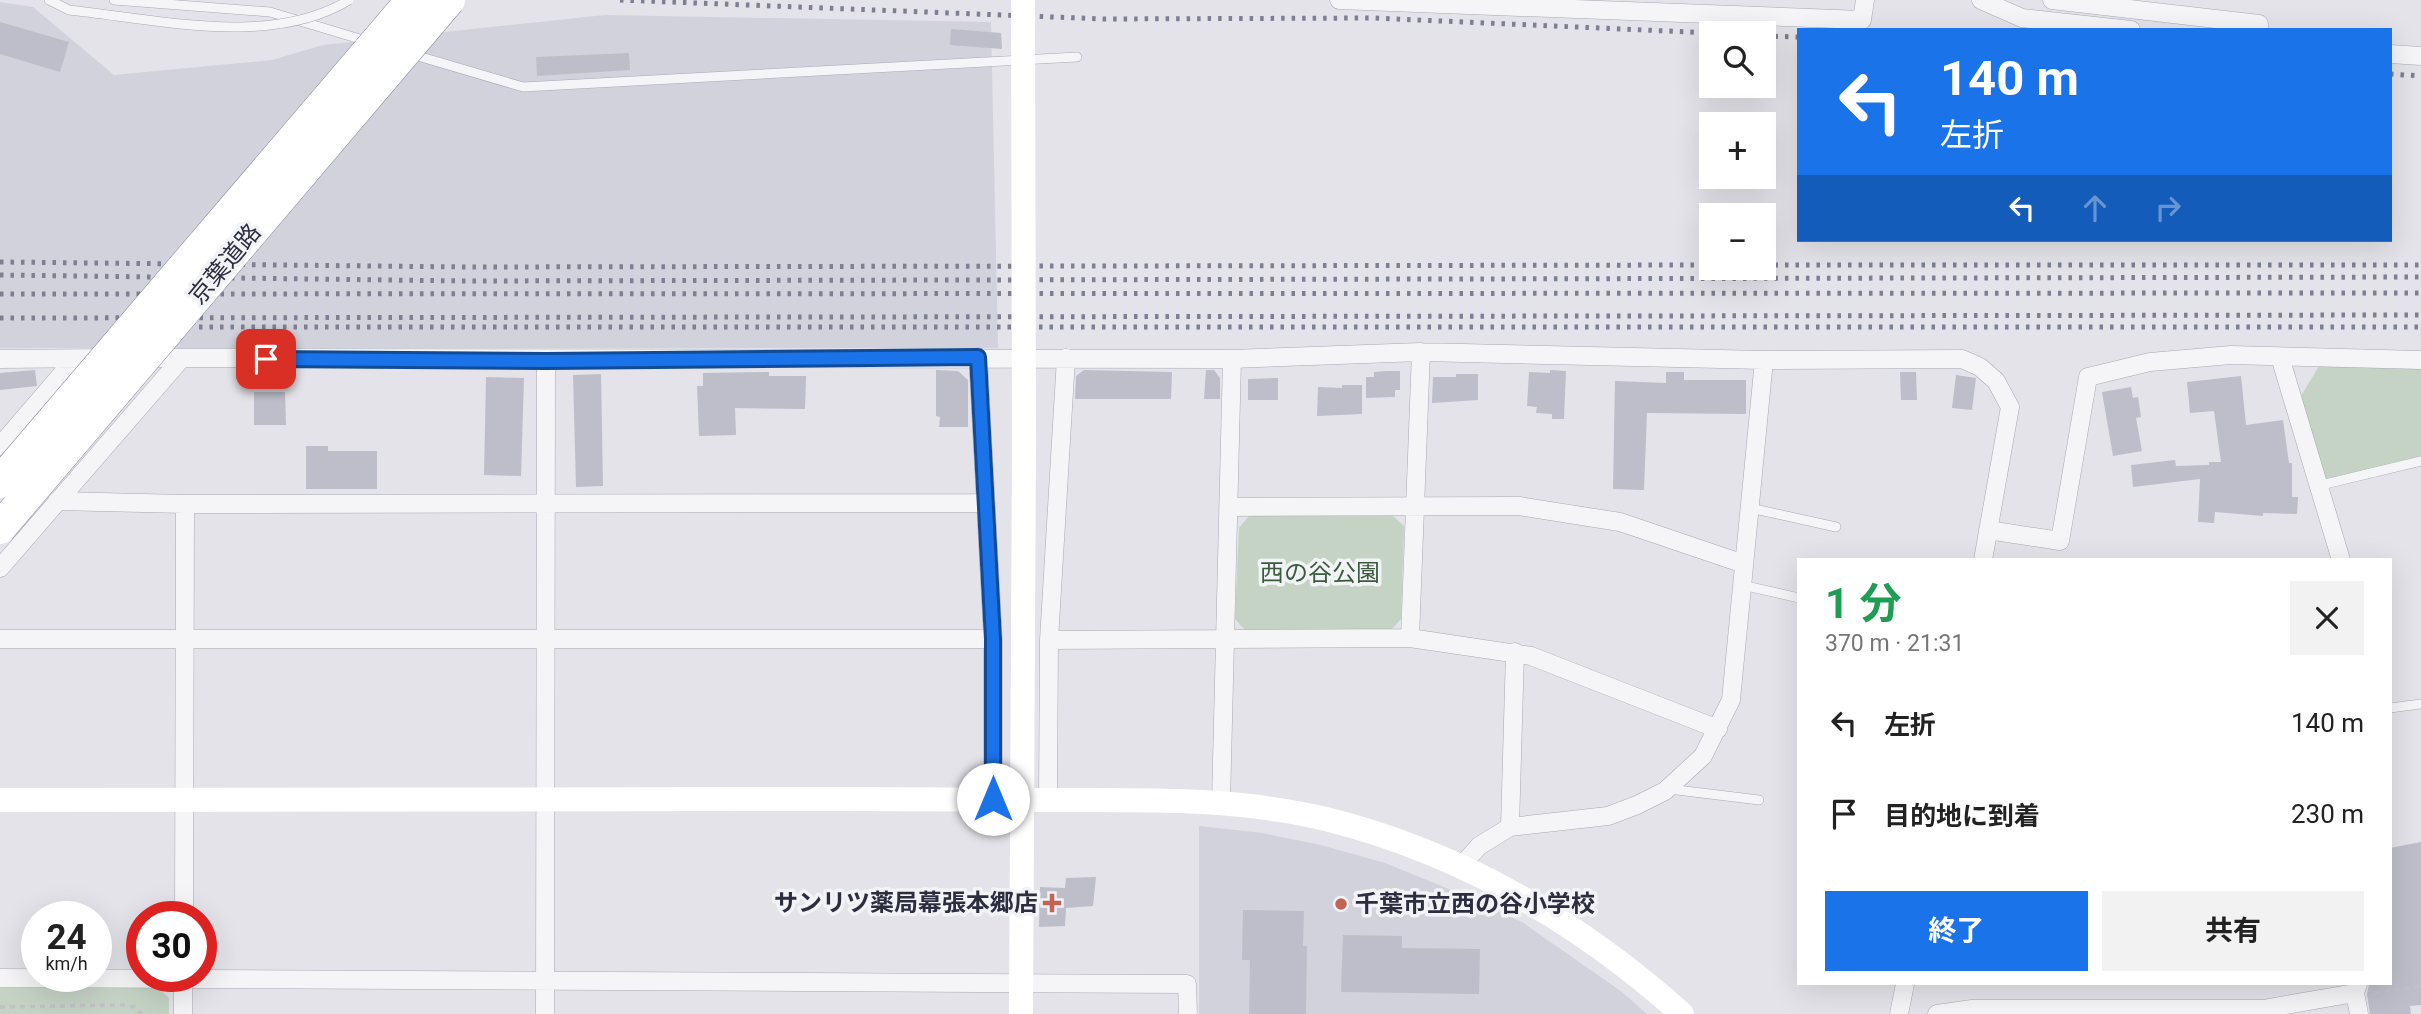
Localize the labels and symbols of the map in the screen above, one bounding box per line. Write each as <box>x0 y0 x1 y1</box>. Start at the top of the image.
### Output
street label: 京葉道路 <box>183 218 267 310</box>
pin <box>236 329 296 389</box>
park label: 西の谷公園 <box>1260 559 1380 587</box>
position arrow <box>956 762 1030 836</box>
place label: サンリツ薬局幕張本郷店 <box>774 889 1038 917</box>
place label: 千葉市立西の谷小学校 <box>1355 890 1595 918</box>
marker: サンリツ薬局幕張本郷店 <box>1044 895 1060 911</box>
marker: 千葉市立西の谷小学校 <box>1333 896 1349 912</box>
speed limit sign: 30 <box>126 901 217 992</box>

